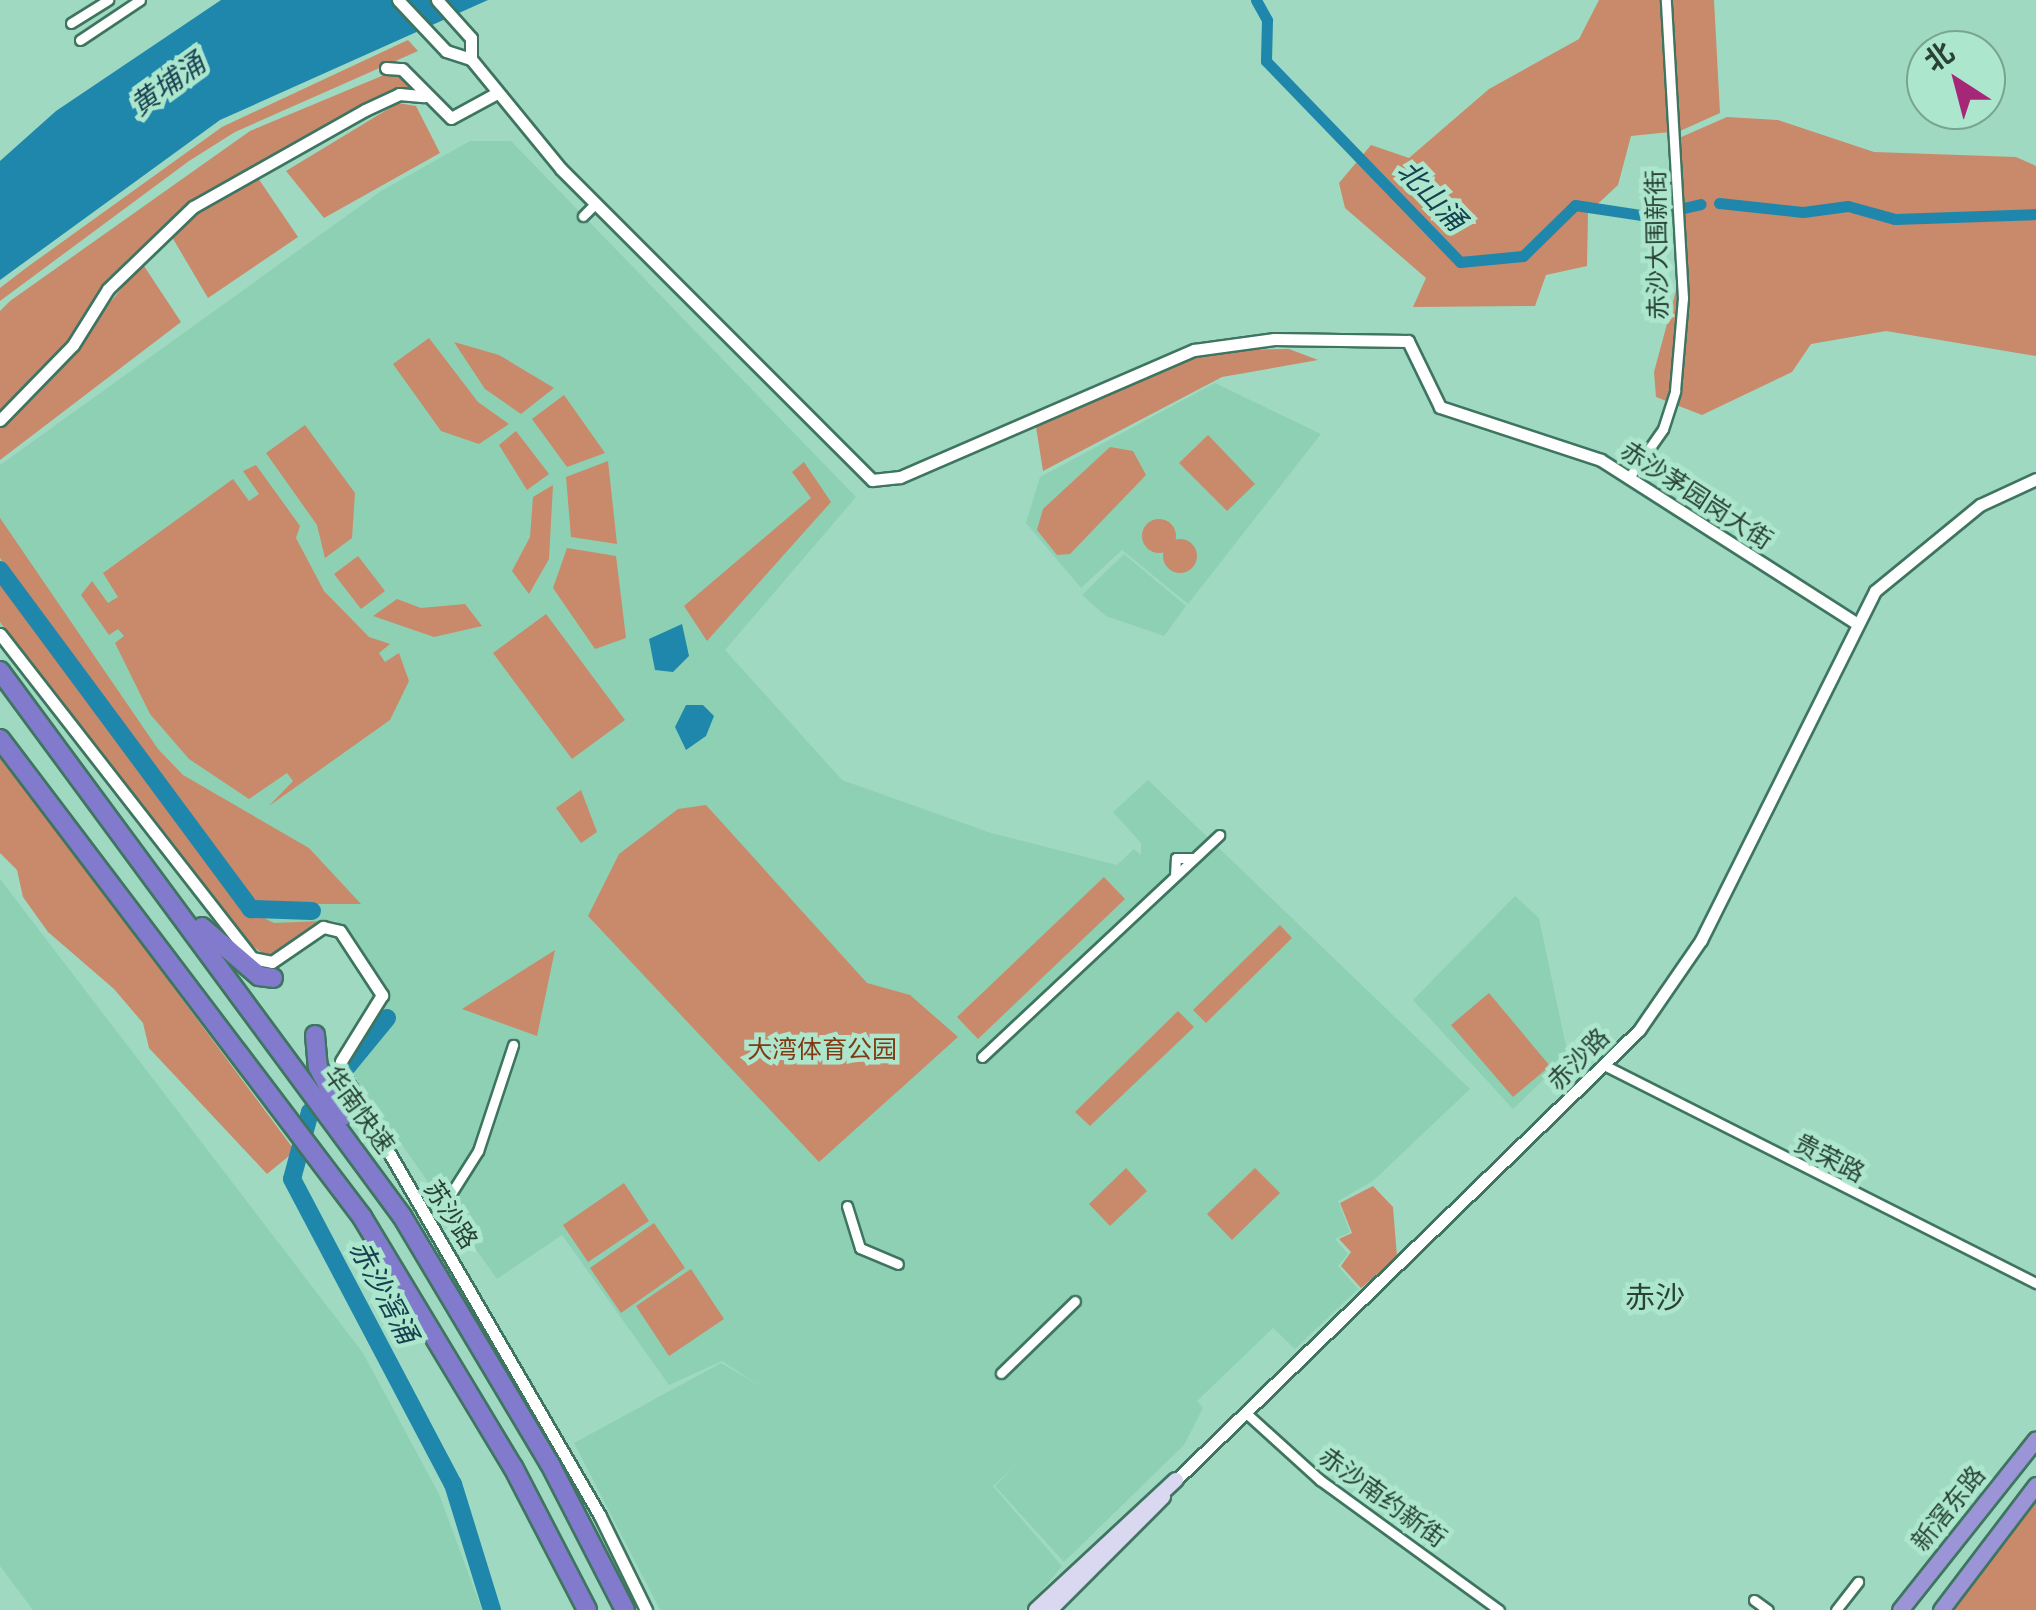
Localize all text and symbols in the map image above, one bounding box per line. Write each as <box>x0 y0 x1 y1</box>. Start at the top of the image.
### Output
north arrow <box>1906 30 2006 130</box>
text: 北 <box>1918 35 1960 79</box>
water label: 黄埔涌 <box>124 47 212 123</box>
water label: 北山涌 <box>1390 154 1472 238</box>
street label: 赤沙大围新街 <box>1642 170 1674 320</box>
street label: 赤沙茅园岗大街 <box>1614 436 1778 556</box>
street label: 赤沙路 <box>1542 1023 1616 1097</box>
park label: 大湾体育公园 <box>747 1035 897 1065</box>
street label: 华南快速 <box>316 1061 400 1159</box>
street label: 贵荣路 <box>1789 1129 1869 1189</box>
street label: 苏沙路 <box>417 1175 483 1255</box>
water label: 赤沙滘涌 <box>342 1235 424 1349</box>
district label: 赤沙 <box>1625 1280 1685 1316</box>
street label: 赤沙南约新街 <box>1313 1442 1451 1554</box>
street label: 新滘东路 <box>1906 1461 1992 1557</box>

